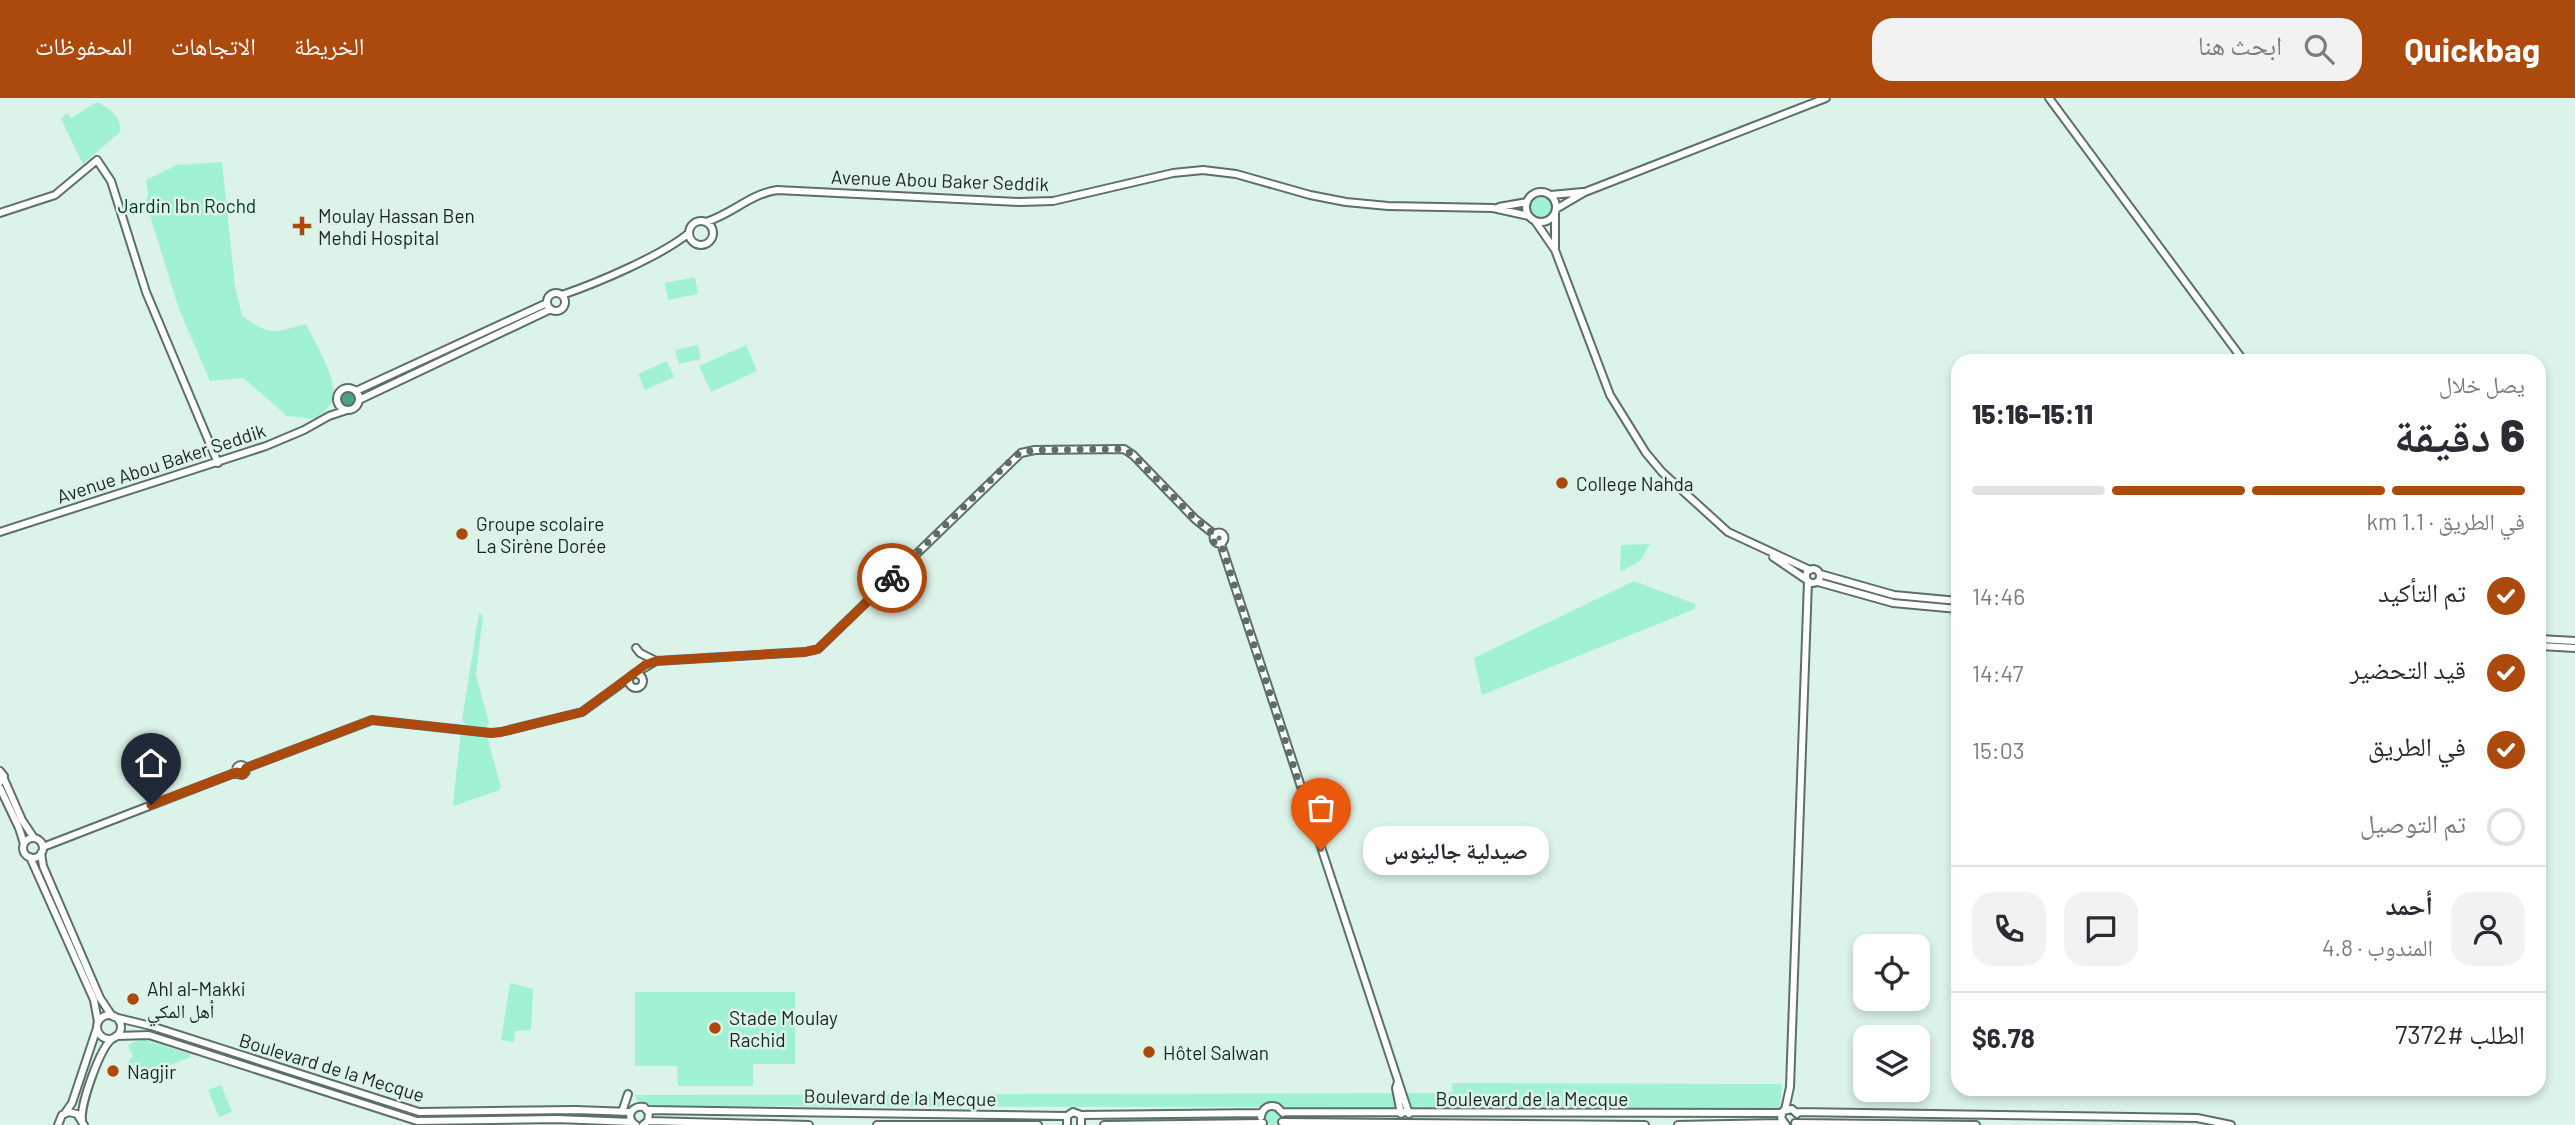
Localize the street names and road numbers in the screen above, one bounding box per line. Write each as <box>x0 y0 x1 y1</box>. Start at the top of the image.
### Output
street label: Avenue Abou Baker Seddik <box>831 165 1049 195</box>
street label: Avenue Abou Baker Seddik <box>54 418 268 508</box>
street label: Boulevard de la Mecque <box>236 1028 428 1106</box>
street label: Boulevard de la Mecque <box>803 1084 997 1110</box>
street label: Boulevard de la Mecque <box>1436 1087 1628 1110</box>

